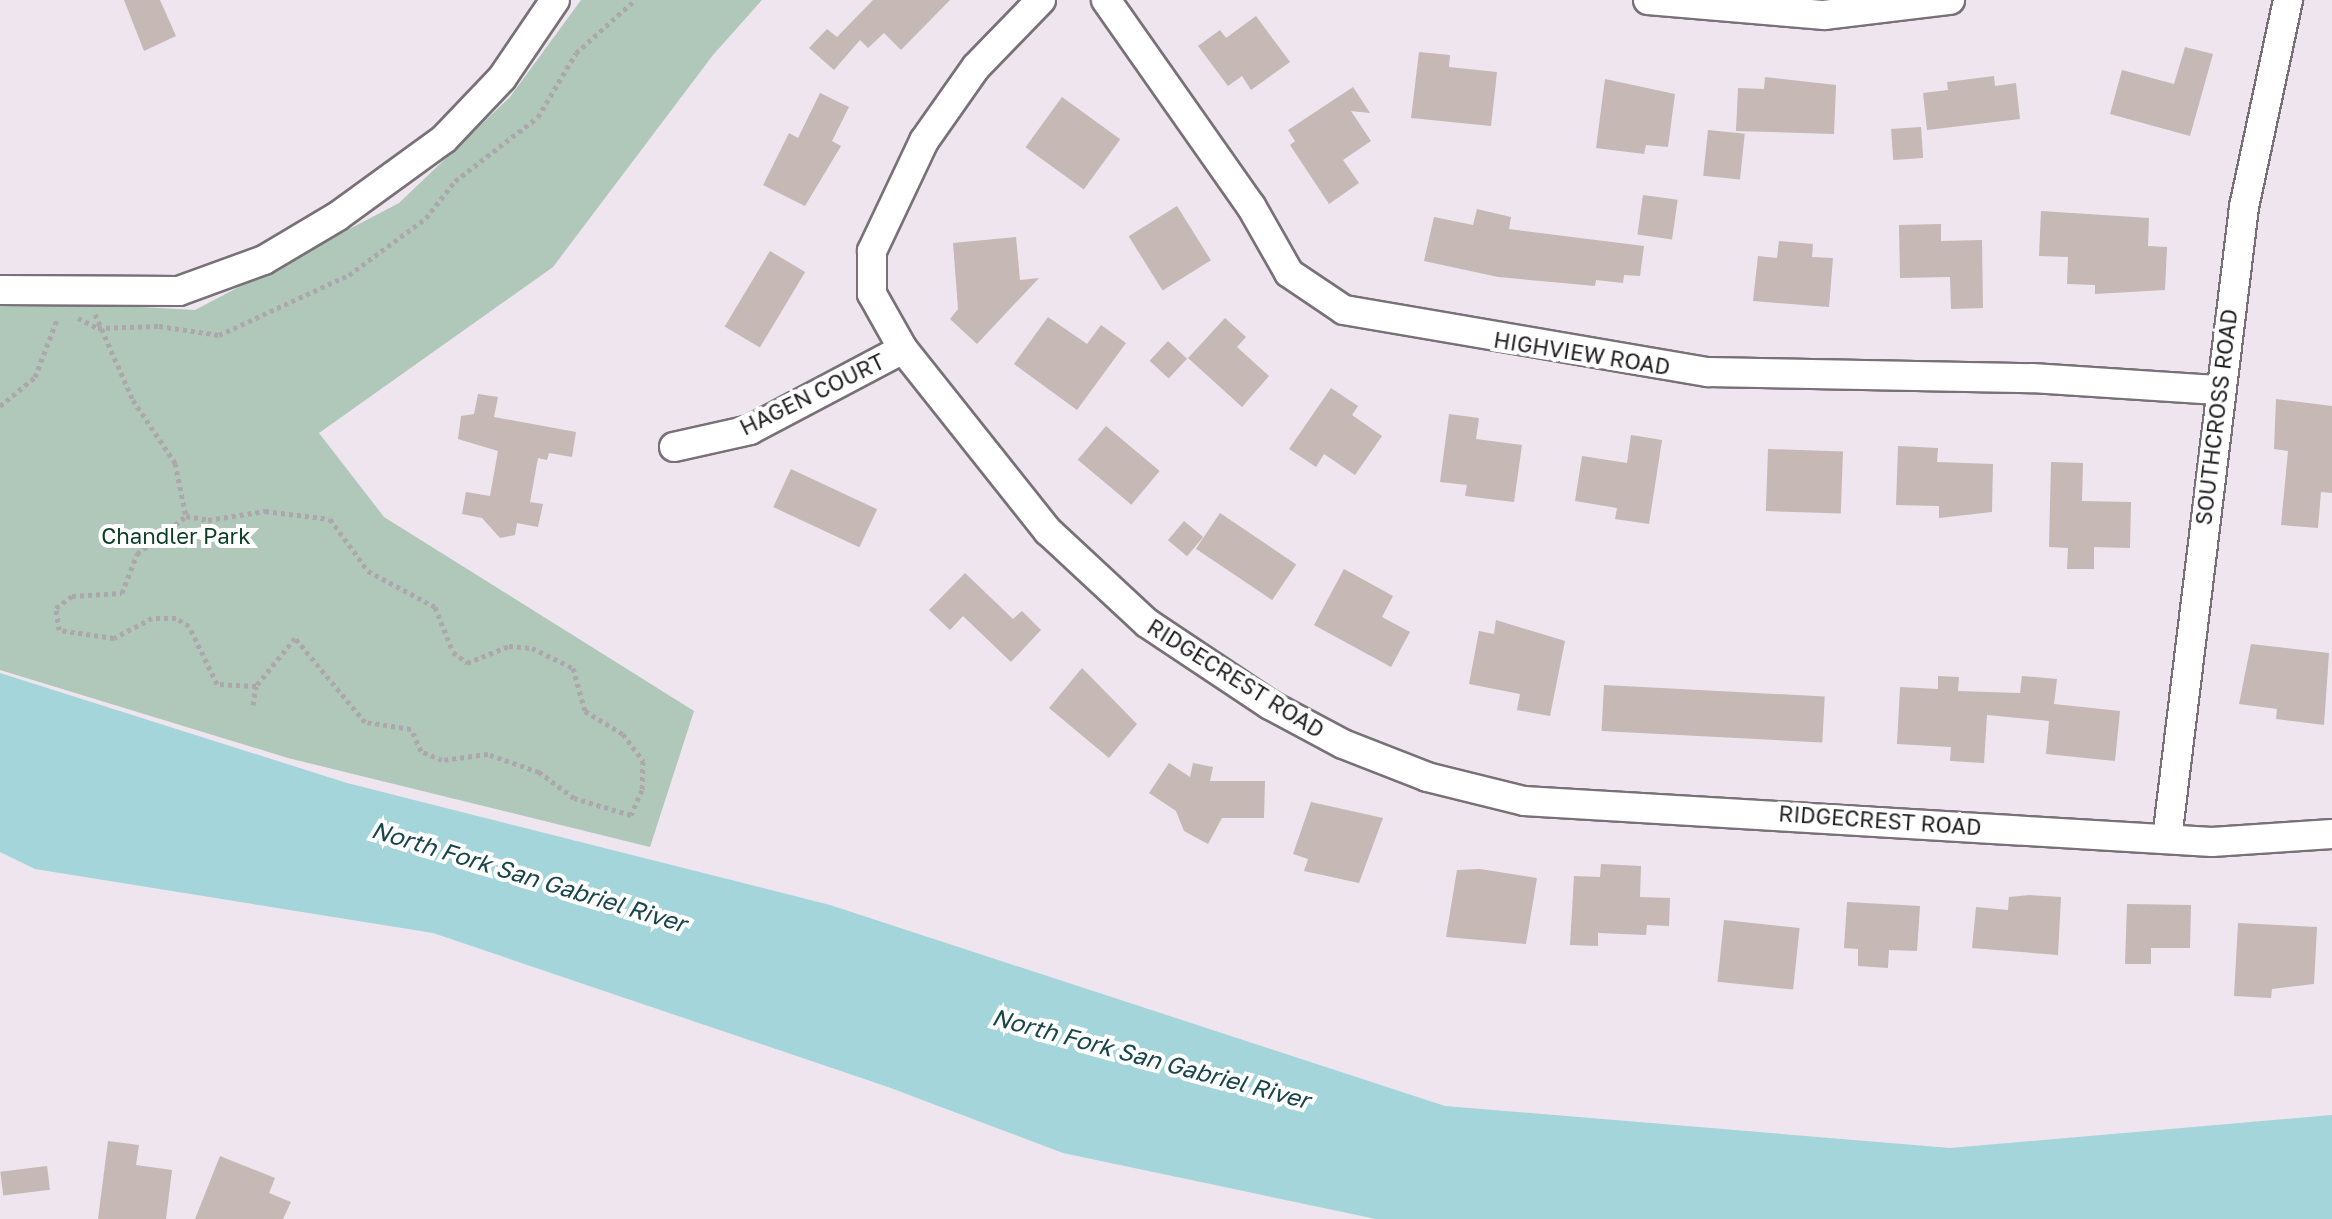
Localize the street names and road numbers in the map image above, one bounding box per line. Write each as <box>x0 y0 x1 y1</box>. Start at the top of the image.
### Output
street label: SOUTHCROSS ROAD <box>2190 307 2242 527</box>
street label: HIGHVIEW ROAD <box>1492 326 1672 380</box>
street label: HAGEN COURT <box>735 348 889 440</box>
street label: RIDGECREST ROAD <box>1143 613 1329 743</box>
street label: RIDGECREST ROAD <box>1778 800 1982 840</box>

